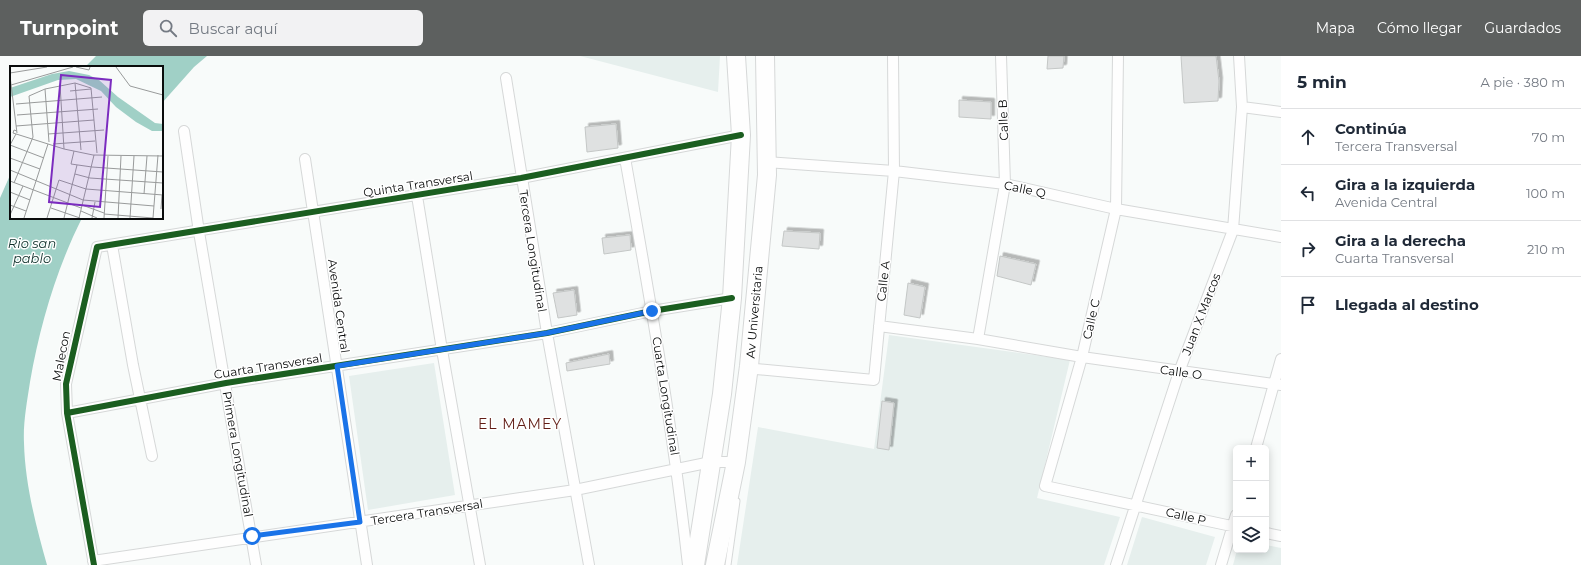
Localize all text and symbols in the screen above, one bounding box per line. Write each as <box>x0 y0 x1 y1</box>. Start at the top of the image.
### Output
search box <box>143 10 423 46</box>
text: Turnpoint <box>20 17 119 40</box>
icon: search <box>157 17 179 39</box>
text: Buscar aquí <box>189 19 278 38</box>
text: Mapa <box>1316 19 1355 37</box>
text: Cómo llegar <box>1377 19 1462 37</box>
text: Guardados <box>1484 19 1561 37</box>
inset map <box>10 66 163 219</box>
text: 5 min <box>1297 72 1347 92</box>
text: A pie · 380 m <box>1481 74 1565 90</box>
street label: Calle B <box>995 99 1011 141</box>
text: Continúa <box>1335 119 1407 138</box>
icon: ahead <box>1297 126 1319 148</box>
text: 70 m <box>1532 129 1565 145</box>
text: Tercera Transversal <box>1335 138 1458 154</box>
street label: Quinta Transversal <box>362 168 474 200</box>
text: Gira a la izquierda <box>1335 175 1475 194</box>
street label: Calle Q <box>1003 177 1047 201</box>
icon: left <box>1297 182 1319 204</box>
text: 100 m <box>1526 185 1565 201</box>
street label: Tercera Longitudinal <box>516 189 550 313</box>
text: Avenida Central <box>1335 194 1438 210</box>
text: Gira a la derecha <box>1335 231 1466 250</box>
water label: Rio san pablo <box>8 235 56 266</box>
icon: right <box>1297 238 1319 260</box>
text: 210 m <box>1527 241 1565 257</box>
text: Cuarta Transversal <box>1335 250 1454 266</box>
street label: Avenida Central <box>325 258 353 354</box>
street label: Calle A <box>873 259 893 302</box>
street label: Av Universitaria <box>742 265 766 359</box>
street label: Juan X Marcos <box>1178 271 1224 358</box>
icon: arrive <box>1297 294 1319 316</box>
text: Llegada al destino <box>1335 295 1479 314</box>
street label: Calle C <box>1079 297 1103 341</box>
route end <box>643 302 661 320</box>
street label: Malecon <box>49 329 73 383</box>
street label: Cuarta Longitudinal <box>649 336 683 456</box>
street label: Cuarta Transversal <box>213 350 323 382</box>
street label: Calle O <box>1159 362 1203 382</box>
street label: Primera Longitudinal <box>220 390 256 518</box>
district label: EL MAMEY <box>478 415 562 433</box>
map controls <box>1233 445 1269 553</box>
button: + <box>1233 445 1269 481</box>
button: − <box>1233 481 1269 517</box>
street label: Tercera Transversal <box>370 496 484 528</box>
street label: Calle P <box>1164 504 1208 528</box>
button: layers <box>1233 517 1269 553</box>
route start <box>243 527 261 545</box>

